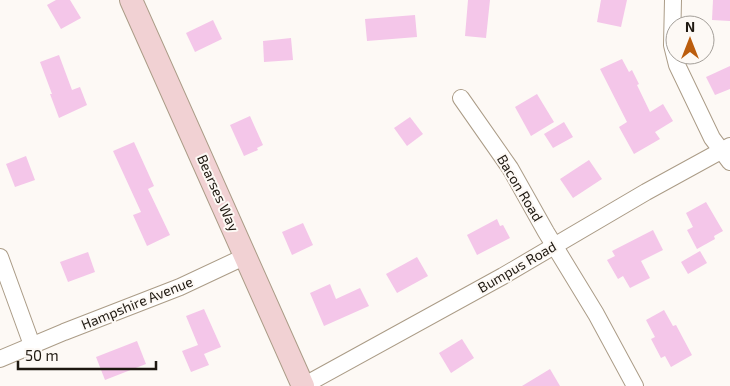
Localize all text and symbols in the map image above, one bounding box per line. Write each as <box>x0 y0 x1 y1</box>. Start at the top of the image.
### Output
north arrow <box>665 15 715 65</box>
text: N <box>685 18 695 35</box>
street label: Bacon Road <box>494 151 547 224</box>
street label: Bearses Way <box>194 152 243 234</box>
street label: Bumpus Road <box>475 237 559 296</box>
street label: Hampshire Avenue <box>79 272 195 333</box>
scale bar <box>18 338 155 370</box>
text: 50 m <box>25 346 59 364</box>

